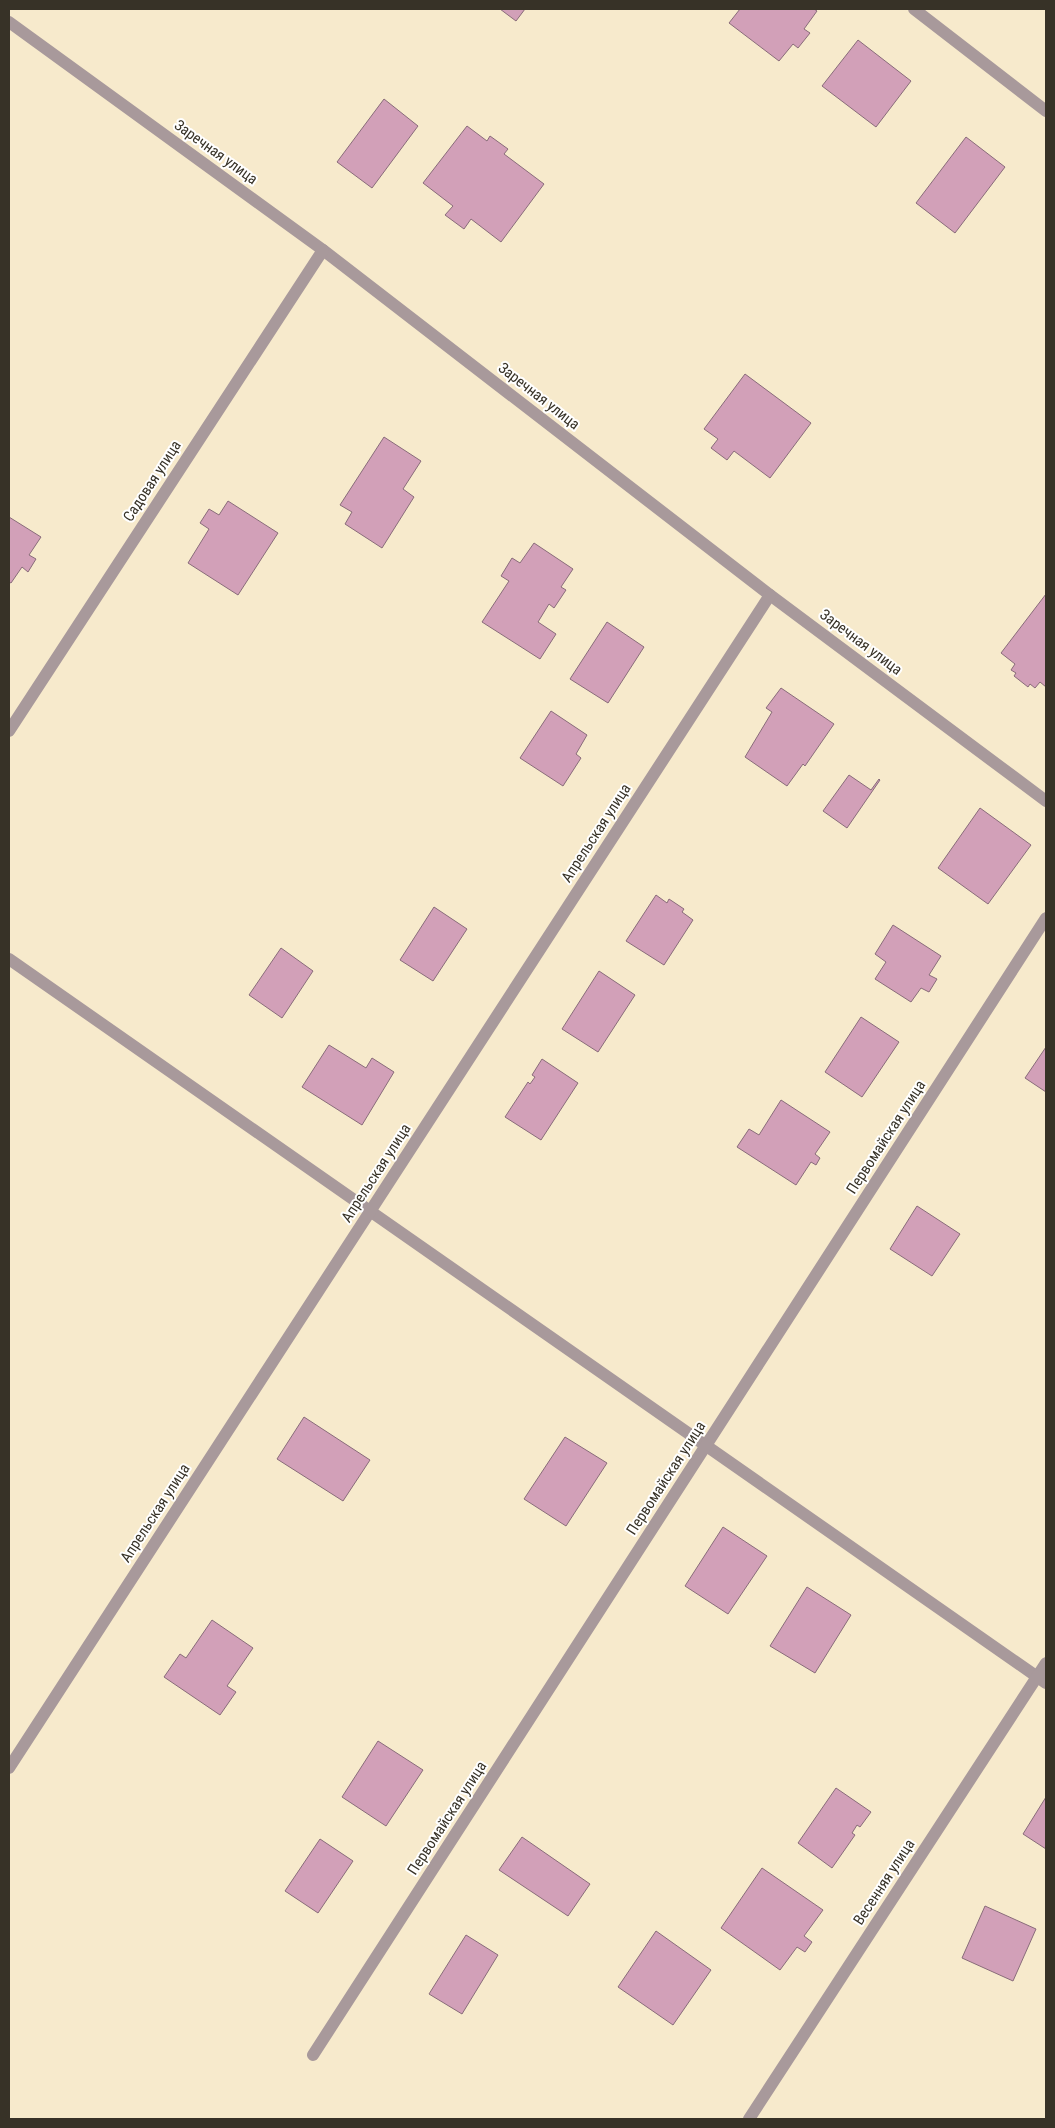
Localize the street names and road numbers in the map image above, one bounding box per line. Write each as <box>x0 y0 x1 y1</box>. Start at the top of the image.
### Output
street label: Заречная улица <box>171 116 261 188</box>
street label: Заречная улица <box>495 359 583 433</box>
street label: Садовая улица <box>119 437 185 525</box>
street label: Заречная улица <box>816 605 906 679</box>
street label: Апрельская улица <box>557 780 635 886</box>
street label: Первомайская улица <box>843 1077 929 1197</box>
street label: Апрельская улица <box>337 1120 415 1226</box>
street label: Первомайская улица <box>623 1418 709 1538</box>
street label: Апрельская улица <box>116 1460 194 1566</box>
street label: Первомайская улица <box>404 1758 490 1878</box>
street label: Весенняя улица <box>850 1836 918 1928</box>

